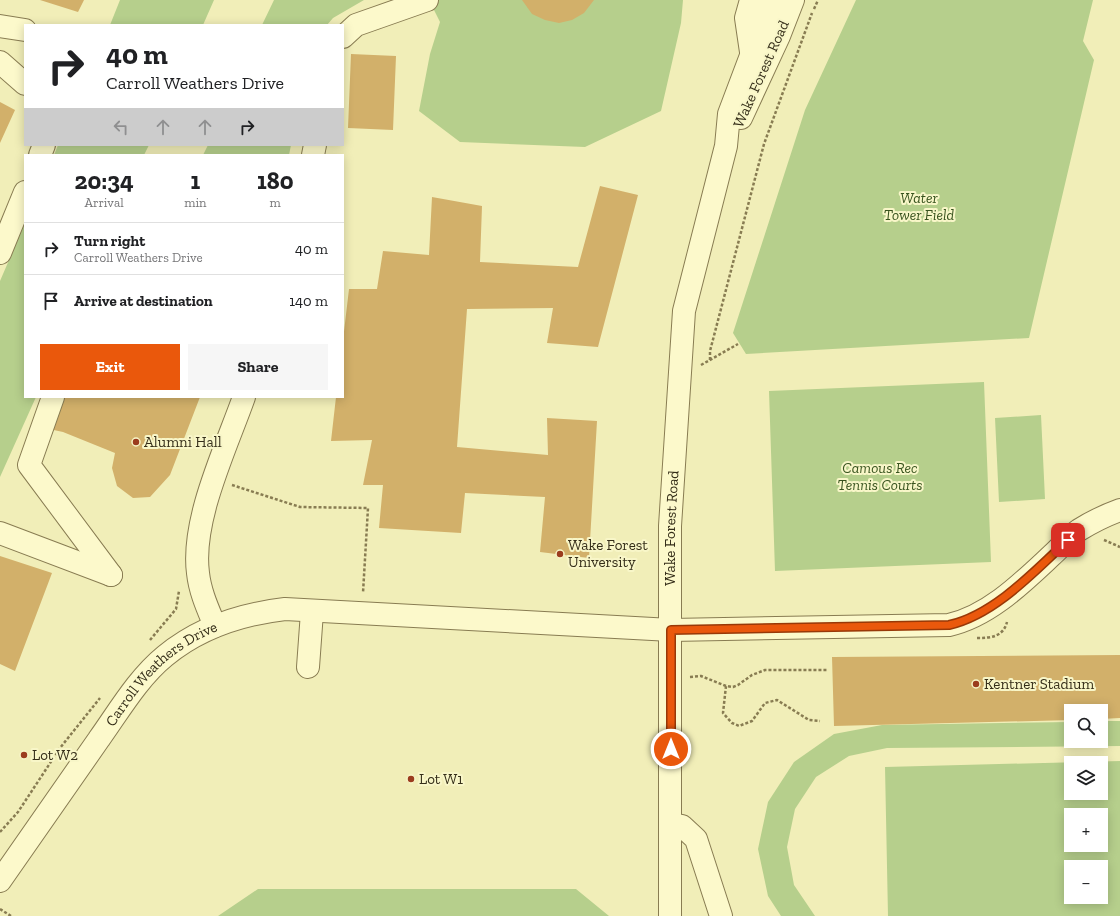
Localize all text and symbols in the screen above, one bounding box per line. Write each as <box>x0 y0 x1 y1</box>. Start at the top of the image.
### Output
street label: Wake Forest Road <box>729 17 793 130</box>
text: 40 m <box>106 38 168 71</box>
icon: right <box>40 40 92 92</box>
text: Carroll Weathers Drive <box>106 72 284 94</box>
icon: left <box>110 116 132 138</box>
icon: ahead <box>152 116 174 138</box>
icon: ahead <box>194 116 216 138</box>
icon: right <box>236 116 258 138</box>
text: 20:34 <box>75 166 134 195</box>
text: 1 <box>190 166 200 195</box>
text: 180 <box>257 166 293 195</box>
park label: Water Tower Field <box>884 189 955 224</box>
text: Arrival <box>85 195 124 210</box>
text: min <box>184 195 206 210</box>
text: m <box>270 195 281 210</box>
text: Turn right <box>74 232 145 250</box>
icon: right <box>40 238 62 260</box>
text: 40 m <box>295 240 328 258</box>
text: Carroll Weathers Drive <box>74 250 203 265</box>
icon: arrive <box>40 290 62 312</box>
text: Arrive at destination <box>74 292 213 310</box>
text: 140 m <box>289 292 328 310</box>
button: Exit <box>40 344 180 390</box>
button: Share <box>188 344 328 390</box>
place label: Alumni Hall <box>144 433 222 451</box>
marker: Alumni Hall <box>131 437 141 447</box>
park label: Camous Rec Tennis Courts <box>838 459 922 494</box>
street label: Wake Forest Road <box>661 469 683 586</box>
pin <box>1051 523 1085 557</box>
icon: arrive <box>1057 529 1079 551</box>
place label: Wake Forest University <box>568 536 648 571</box>
marker: Wake Forest University <box>555 549 565 559</box>
street label: Carroll Weathers Drive <box>102 618 220 730</box>
place label: Kentner Stadium <box>984 675 1094 693</box>
marker: Kentner Stadium <box>971 679 981 689</box>
map controls <box>1064 704 1108 904</box>
button: search <box>1064 704 1108 748</box>
position arrow <box>650 728 692 770</box>
place label: Lot W2 <box>32 746 78 764</box>
marker: Lot W2 <box>19 750 29 760</box>
button: layers <box>1064 756 1108 800</box>
place label: Lot W1 <box>419 770 463 788</box>
marker: Lot W1 <box>406 774 416 784</box>
button: + <box>1064 808 1108 852</box>
button: − <box>1064 860 1108 904</box>

